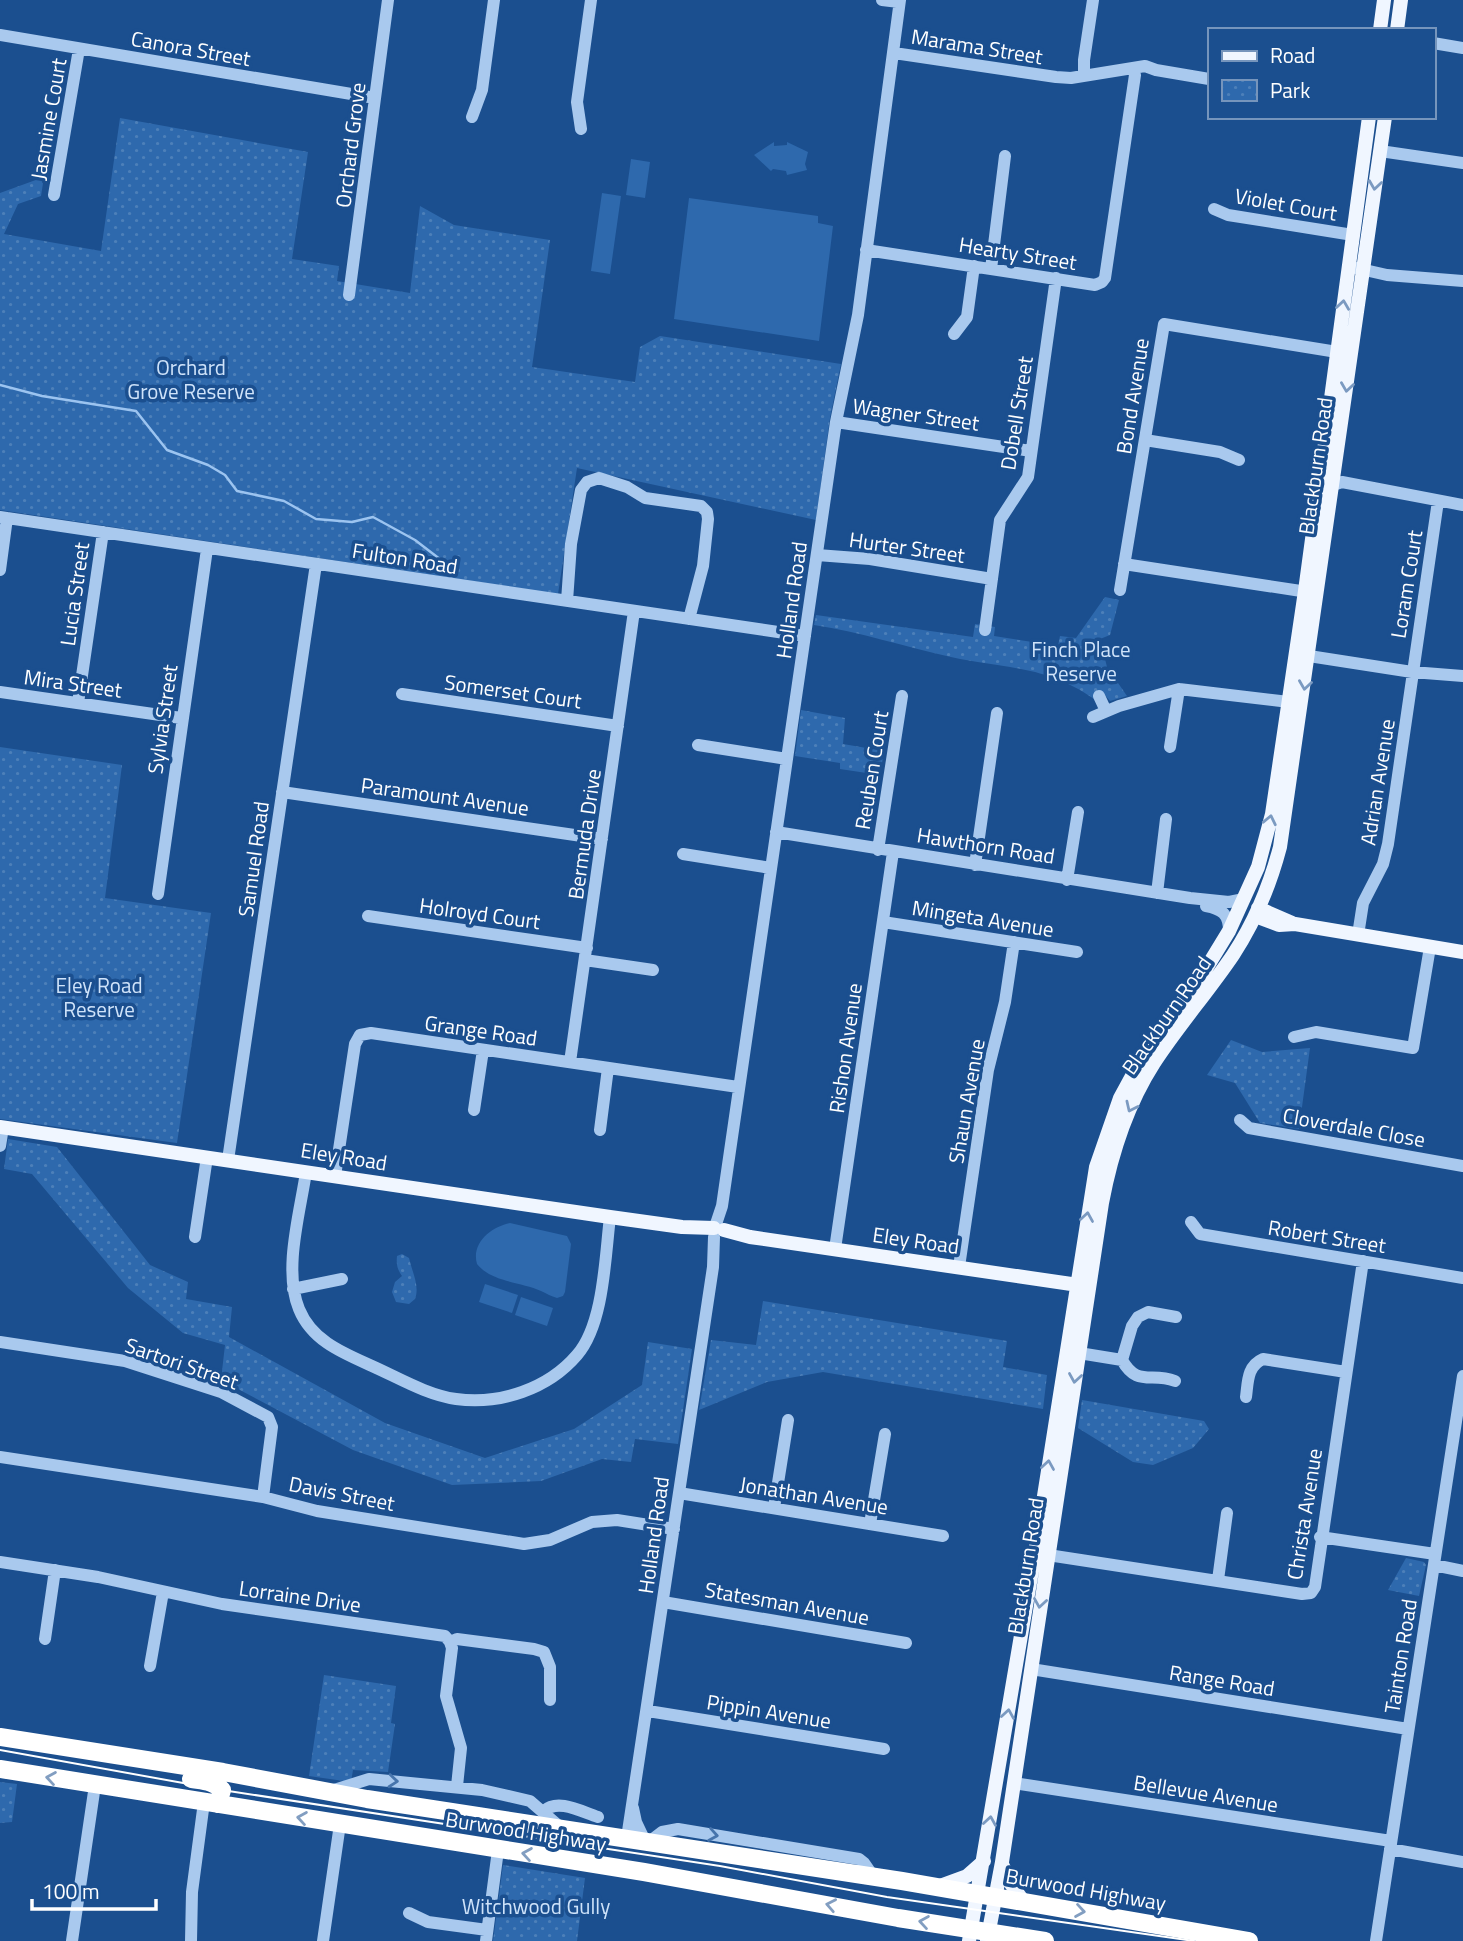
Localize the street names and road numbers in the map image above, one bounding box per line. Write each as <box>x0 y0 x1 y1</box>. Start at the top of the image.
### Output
street label: Marama Street <box>909 20 1046 72</box>
street label: Canora Street <box>129 22 254 74</box>
street label: Jasmine Court <box>22 55 75 182</box>
street label: Orchard Grove <box>326 81 374 209</box>
street label: Violet Court <box>1232 179 1340 229</box>
street label: Hearty Street <box>957 228 1080 278</box>
street label: Bond Avenue <box>1107 336 1157 456</box>
street label: Dobell Street <box>991 353 1041 472</box>
street label: Wagner Street <box>851 389 982 439</box>
street label: Blackburn Road <box>1290 395 1340 537</box>
street label: Hurter Street <box>847 523 968 571</box>
street label: Loram Court <box>1382 527 1430 640</box>
street label: Fulton Road <box>350 534 460 582</box>
street label: Holland Road <box>767 539 815 661</box>
street label: Lucia Street <box>51 540 97 648</box>
street label: Mira Street <box>22 660 125 706</box>
street label: Sylvia Street <box>138 662 186 776</box>
street label: Somerset Court <box>442 666 584 717</box>
street label: Reuben Court <box>846 708 896 832</box>
street label: Adrian Avenue <box>1351 717 1403 847</box>
street label: Bermuda Drive <box>559 767 609 901</box>
street label: Paramount Avenue <box>359 768 531 824</box>
street label: Samuel Road <box>229 799 277 919</box>
street label: Hawthorn Road <box>915 818 1057 872</box>
street label: Holroyd Court <box>418 889 543 937</box>
street label: Mingeta Avenue <box>910 891 1056 945</box>
street label: Blackburn Road <box>1113 949 1219 1081</box>
street label: Rishon Avenue <box>820 981 870 1115</box>
street label: Grange Road <box>423 1006 539 1054</box>
street label: Shaun Avenue <box>939 1036 993 1166</box>
street label: Cloverdale Close <box>1280 1099 1428 1155</box>
street label: Eley Road <box>298 1133 390 1179</box>
street label: Robert Street <box>1266 1211 1389 1261</box>
street label: Eley Road <box>871 1218 961 1262</box>
street label: Sartori Street <box>121 1329 244 1398</box>
street label: Christa Avenue <box>1278 1446 1330 1582</box>
street label: Davis Street <box>286 1467 398 1519</box>
street label: Jonathan Avenue <box>738 1467 890 1523</box>
street label: Holland Road <box>629 1474 677 1596</box>
street label: Blackburn Road <box>998 1495 1052 1637</box>
street label: Lorraine Drive <box>237 1572 363 1620</box>
street label: Statesman Avenue <box>702 1573 872 1633</box>
street label: Tainton Road <box>1375 1597 1425 1715</box>
street label: Range Road <box>1167 1656 1277 1704</box>
street label: Pippin Avenue <box>705 1685 833 1737</box>
street label: Bellevue Avenue <box>1131 1766 1281 1820</box>
street label: Burwood Highway <box>443 1802 609 1860</box>
street label: Burwood Highway <box>1003 1859 1169 1919</box>

